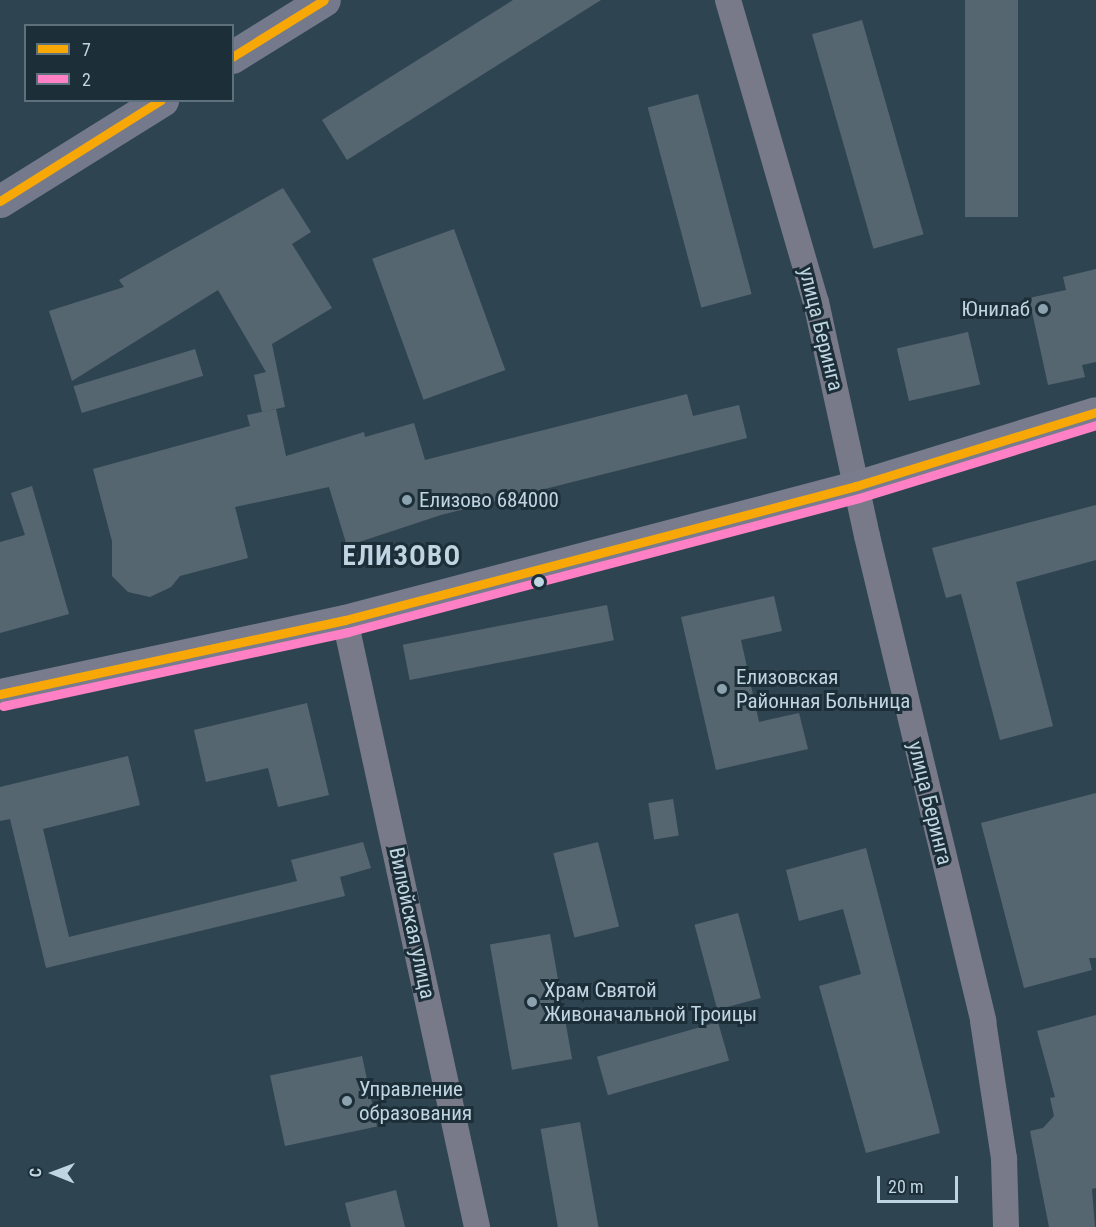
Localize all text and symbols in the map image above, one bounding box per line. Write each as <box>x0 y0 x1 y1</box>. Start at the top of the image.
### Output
legend <box>24 24 234 102</box>
text: 7 <box>82 39 91 60</box>
text: 2 <box>82 69 91 90</box>
street label: улица Беринга <box>793 265 849 393</box>
place label: Юнилаб <box>962 296 1030 322</box>
marker: Юнилаб <box>1034 300 1052 318</box>
place label: Елизово 684000 <box>419 487 559 513</box>
marker: Елизово 684000 <box>400 493 414 507</box>
district label: ЕЛИЗОВО <box>342 541 462 573</box>
unlabelled marker <box>533 576 545 588</box>
place label: Елизовская Районная Больница <box>736 664 910 714</box>
marker: Елизовская Районная Больница <box>713 680 731 698</box>
street label: улица Беринга <box>902 739 958 867</box>
street label: Вилюйская улица <box>384 845 440 1001</box>
place label: Храм Святой Живоначальной Троицы <box>544 977 758 1027</box>
marker: Храм Святой Живоначальной Троицы <box>525 995 539 1009</box>
place label: Управление образования <box>359 1076 472 1126</box>
marker: Управление образования <box>340 1094 354 1108</box>
north arrow <box>24 1143 84 1203</box>
scale bar <box>880 1164 961 1202</box>
text: С <box>26 1168 45 1177</box>
text: 20 m <box>888 1176 923 1197</box>

